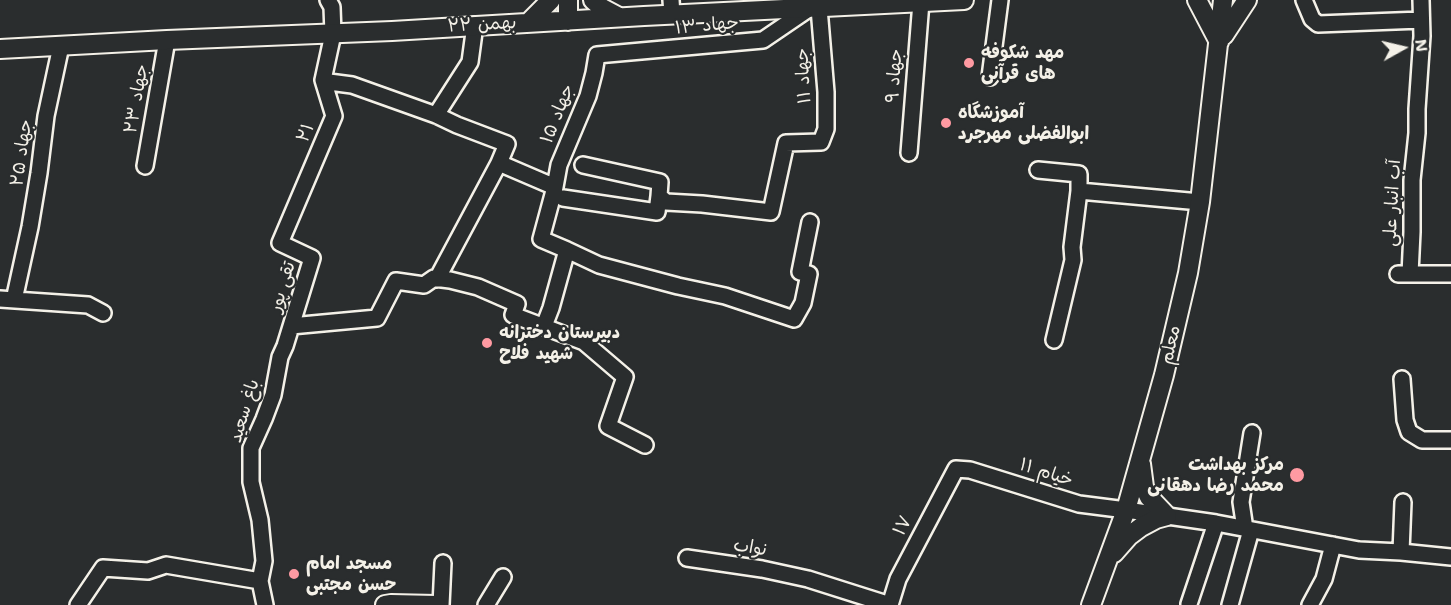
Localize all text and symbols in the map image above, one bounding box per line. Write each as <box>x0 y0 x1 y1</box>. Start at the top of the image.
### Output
street label: ۲۲ بهمن <box>447 12 517 38</box>
street label: جهاد ۱۳ <box>674 12 740 40</box>
north arrow <box>1373 18 1433 78</box>
text: N <box>1410 38 1433 53</box>
place label: مهد شکوفه های قرآنی <box>981 42 1064 84</box>
street label: جهاد ۱۱ <box>792 47 816 105</box>
street label: جهاد ۹ <box>882 48 908 104</box>
marker: مهد شکوفه های قرآنی <box>962 56 976 70</box>
street label: جهاد ۲۳ <box>120 63 154 135</box>
street label: جهاد ۱۵ <box>536 81 580 147</box>
place label: آموزشگاه ابوالفضلی مهرجرد <box>958 102 1089 144</box>
marker: آموزشگاه ابوالفضلی مهرجرد <box>939 116 953 130</box>
street label: جهاد ۲۵ <box>7 118 37 188</box>
street label: ۲۱ <box>292 120 320 146</box>
street label: آب انبار علی <box>1380 159 1406 247</box>
street label: تقی پور <box>265 259 301 315</box>
place label: دبیرستان دخترانه شهید فلاح <box>499 322 620 364</box>
street label: معلم <box>1156 323 1186 367</box>
marker: دبیرستان دخترانه شهید فلاح <box>480 336 494 350</box>
street label: باغ سعید <box>225 377 265 445</box>
street label: خیام ۱۱ <box>1017 454 1075 492</box>
place label: مرکز بهداشت محمد رضا دهقانی <box>1147 454 1284 496</box>
marker: مرکز بهداشت محمد رضا دهقانی <box>1288 466 1306 484</box>
street label: ۱۷ <box>889 512 917 540</box>
street label: نواب <box>732 535 768 561</box>
place label: مسجد امام حسن مجتبی <box>306 553 396 596</box>
marker: مسجد امام حسن مجتبی <box>287 567 301 581</box>

